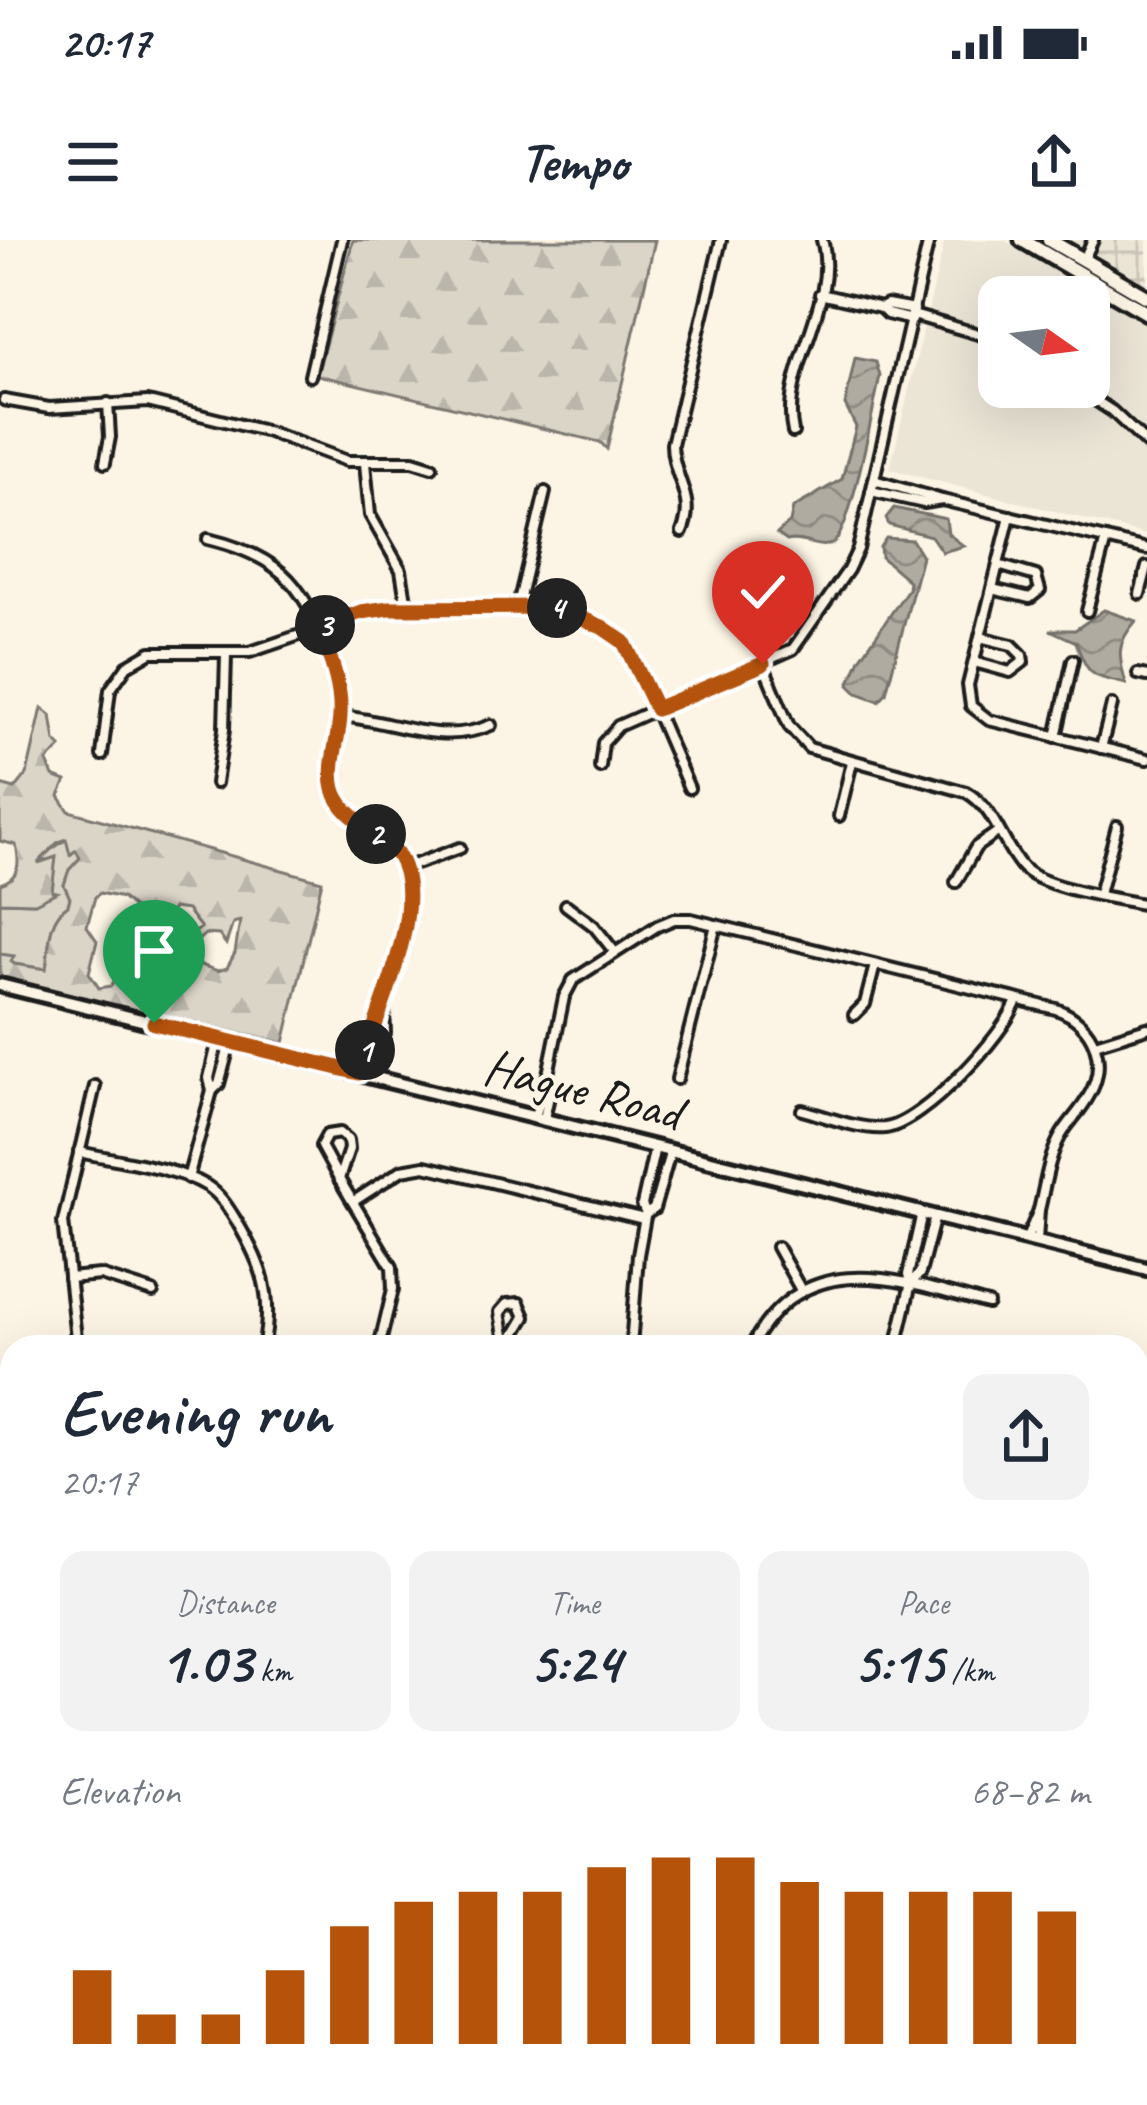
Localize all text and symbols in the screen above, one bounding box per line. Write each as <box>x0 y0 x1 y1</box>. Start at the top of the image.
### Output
text: 20:17 <box>60 14 150 71</box>
text: Tempo <box>519 128 628 196</box>
icon: menu <box>60 129 126 195</box>
icon: share <box>1021 129 1087 195</box>
north arrow <box>978 276 1110 408</box>
map controls <box>978 276 1110 408</box>
pin <box>712 541 814 664</box>
icon: check <box>730 559 796 625</box>
pin: 4 <box>527 578 587 638</box>
text: 4 <box>550 587 564 629</box>
pin: 3 <box>295 595 355 655</box>
text: 3 <box>318 604 332 646</box>
pin: 2 <box>346 804 406 864</box>
text: 2 <box>369 813 383 855</box>
pin <box>103 900 205 1023</box>
icon: arrive <box>121 918 187 984</box>
pin: 1 <box>335 1020 395 1080</box>
text: 1 <box>358 1029 372 1071</box>
street label: Hague Road <box>478 1034 695 1146</box>
text: Evening run <box>60 1371 330 1454</box>
button: share <box>963 1374 1089 1500</box>
text: 20:17 <box>60 1458 138 1507</box>
text: Distance <box>176 1582 275 1624</box>
text: Time <box>549 1582 600 1624</box>
text: Pace <box>898 1582 949 1624</box>
text: 1.03 <box>159 1624 252 1700</box>
text: 5:24 <box>529 1624 620 1700</box>
text: 5:15 <box>852 1624 943 1700</box>
text: km <box>252 1650 292 1692</box>
text: /km <box>943 1650 995 1692</box>
text: Elevation <box>60 1767 180 1816</box>
text: 68–82 m <box>970 1767 1089 1816</box>

